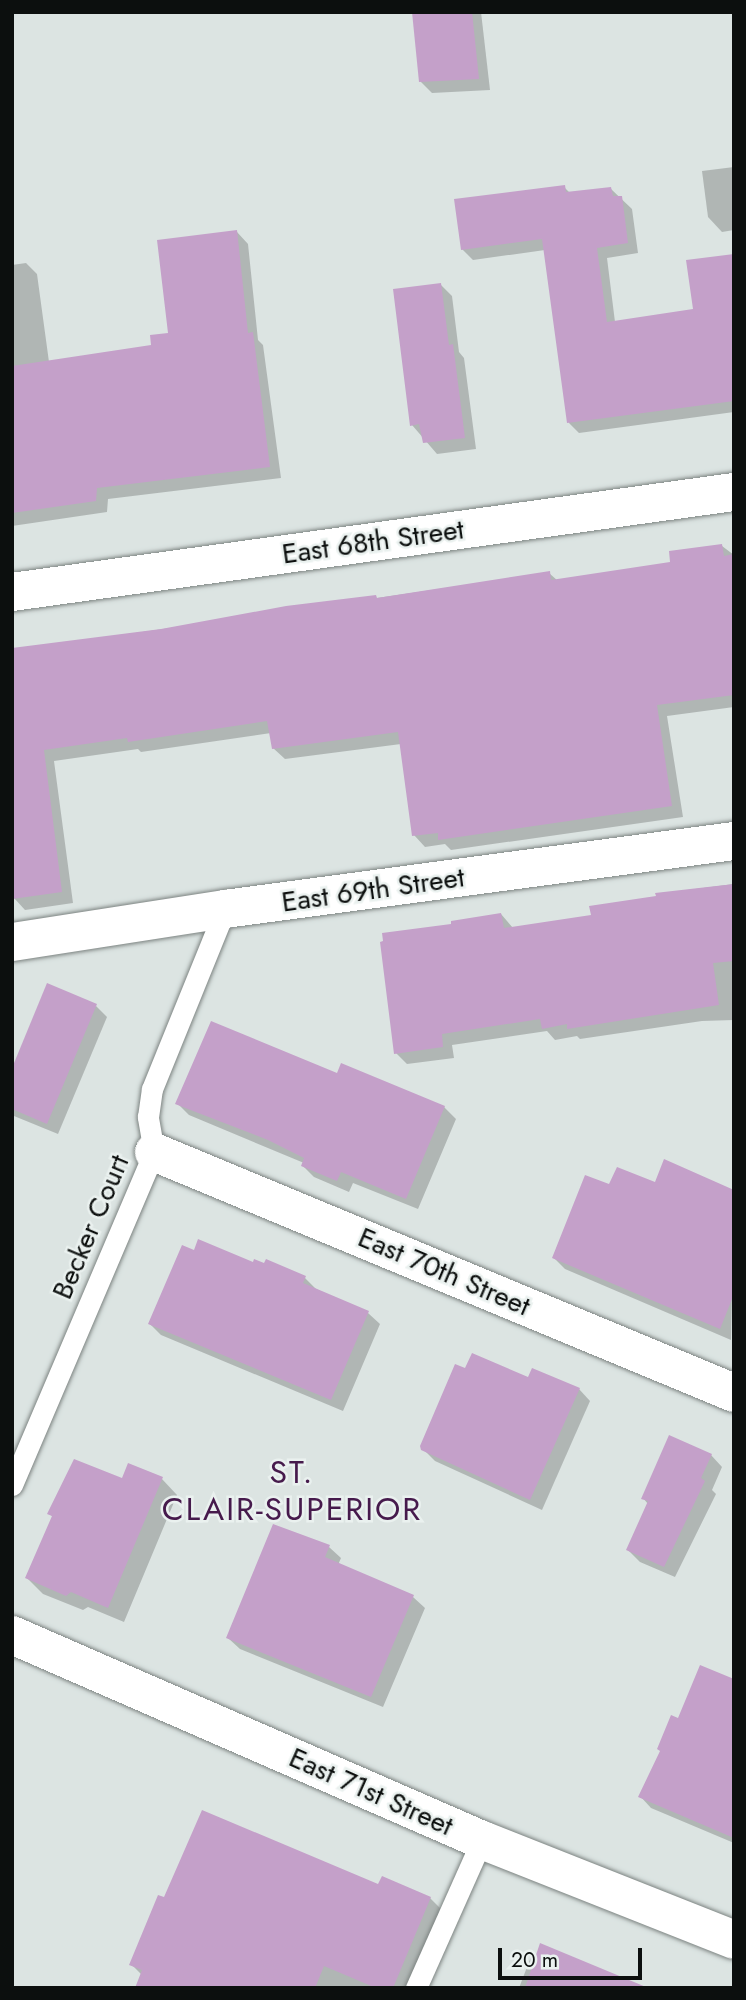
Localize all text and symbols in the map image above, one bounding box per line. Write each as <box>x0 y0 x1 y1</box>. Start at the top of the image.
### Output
street label: East 68th Street <box>280 513 466 571</box>
street label: East 69th Street <box>279 861 467 919</box>
street label: Becker Court <box>46 1150 136 1304</box>
street label: East 70th Street <box>353 1221 535 1323</box>
district label: ST. CLAIR-SUPERIOR <box>163 1454 421 1529</box>
street label: East 71st Street <box>284 1741 458 1843</box>
scale bar <box>501 1934 644 1978</box>
text: 20 m <box>511 1945 558 1975</box>

